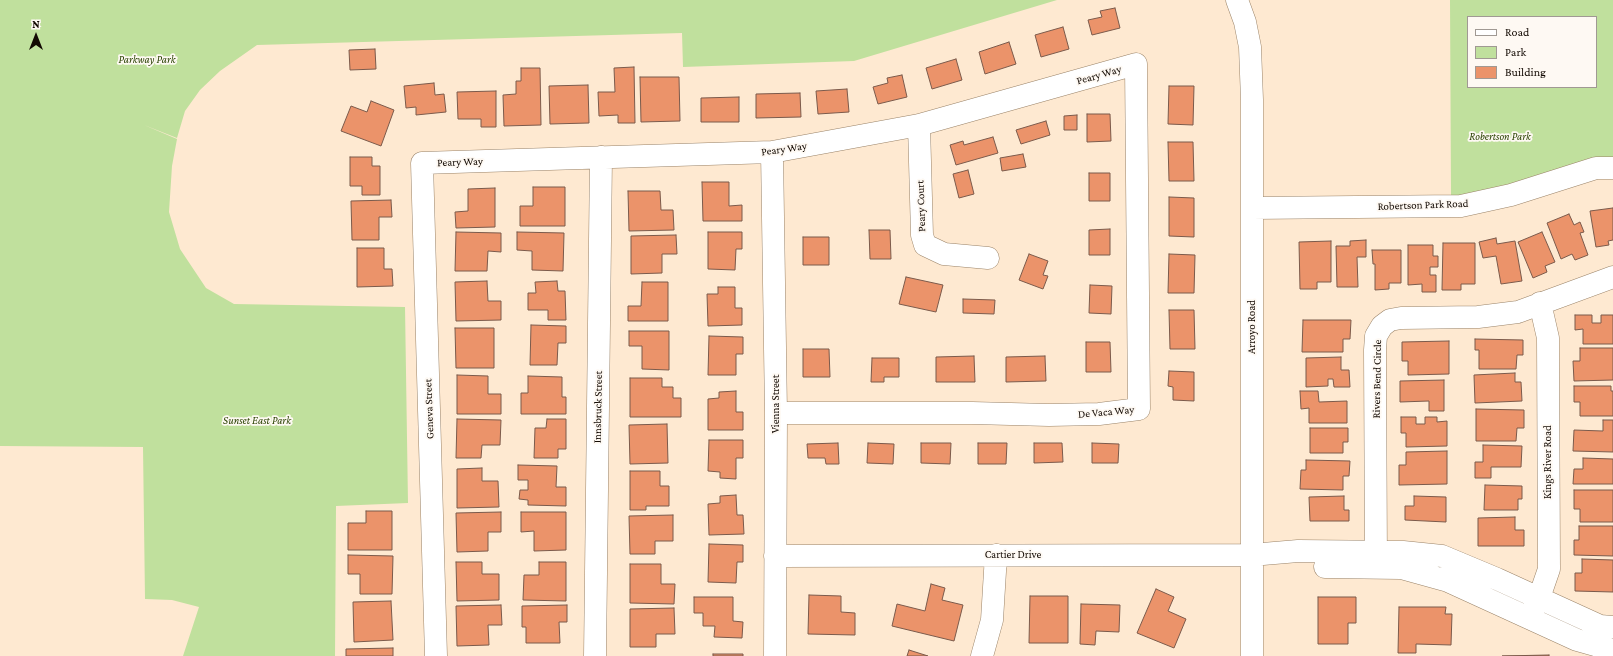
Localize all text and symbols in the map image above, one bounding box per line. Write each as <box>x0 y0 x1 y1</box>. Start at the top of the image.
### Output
north arrow <box>16 16 56 56</box>
legend <box>1467 16 1597 88</box>
text: N <box>32 18 40 30</box>
text: Road <box>1505 25 1529 39</box>
text: Park <box>1505 45 1526 59</box>
park label: Parkway Park <box>119 53 175 67</box>
street label: Peary Way <box>1075 62 1123 88</box>
text: Building <box>1505 65 1546 79</box>
park label: Robertson Park <box>1469 130 1531 144</box>
street label: Peary Way <box>760 139 808 159</box>
street label: Peary Way <box>437 155 483 169</box>
street label: Peary Court <box>914 180 928 232</box>
street label: Robertson Park Road <box>1377 197 1469 213</box>
street label: Arroyo Road <box>1245 300 1259 354</box>
street label: Rivers Bend Circle <box>1370 339 1384 419</box>
street label: Innsbruck Street <box>591 371 605 443</box>
street label: Vienna Street <box>769 375 783 433</box>
street label: Geneva Street <box>421 379 437 439</box>
street label: De Vaca Way <box>1077 403 1135 421</box>
park label: Sunset East Park <box>223 414 291 428</box>
street label: Kings River Road <box>1541 425 1555 499</box>
street label: Cartier Drive <box>985 548 1041 562</box>

